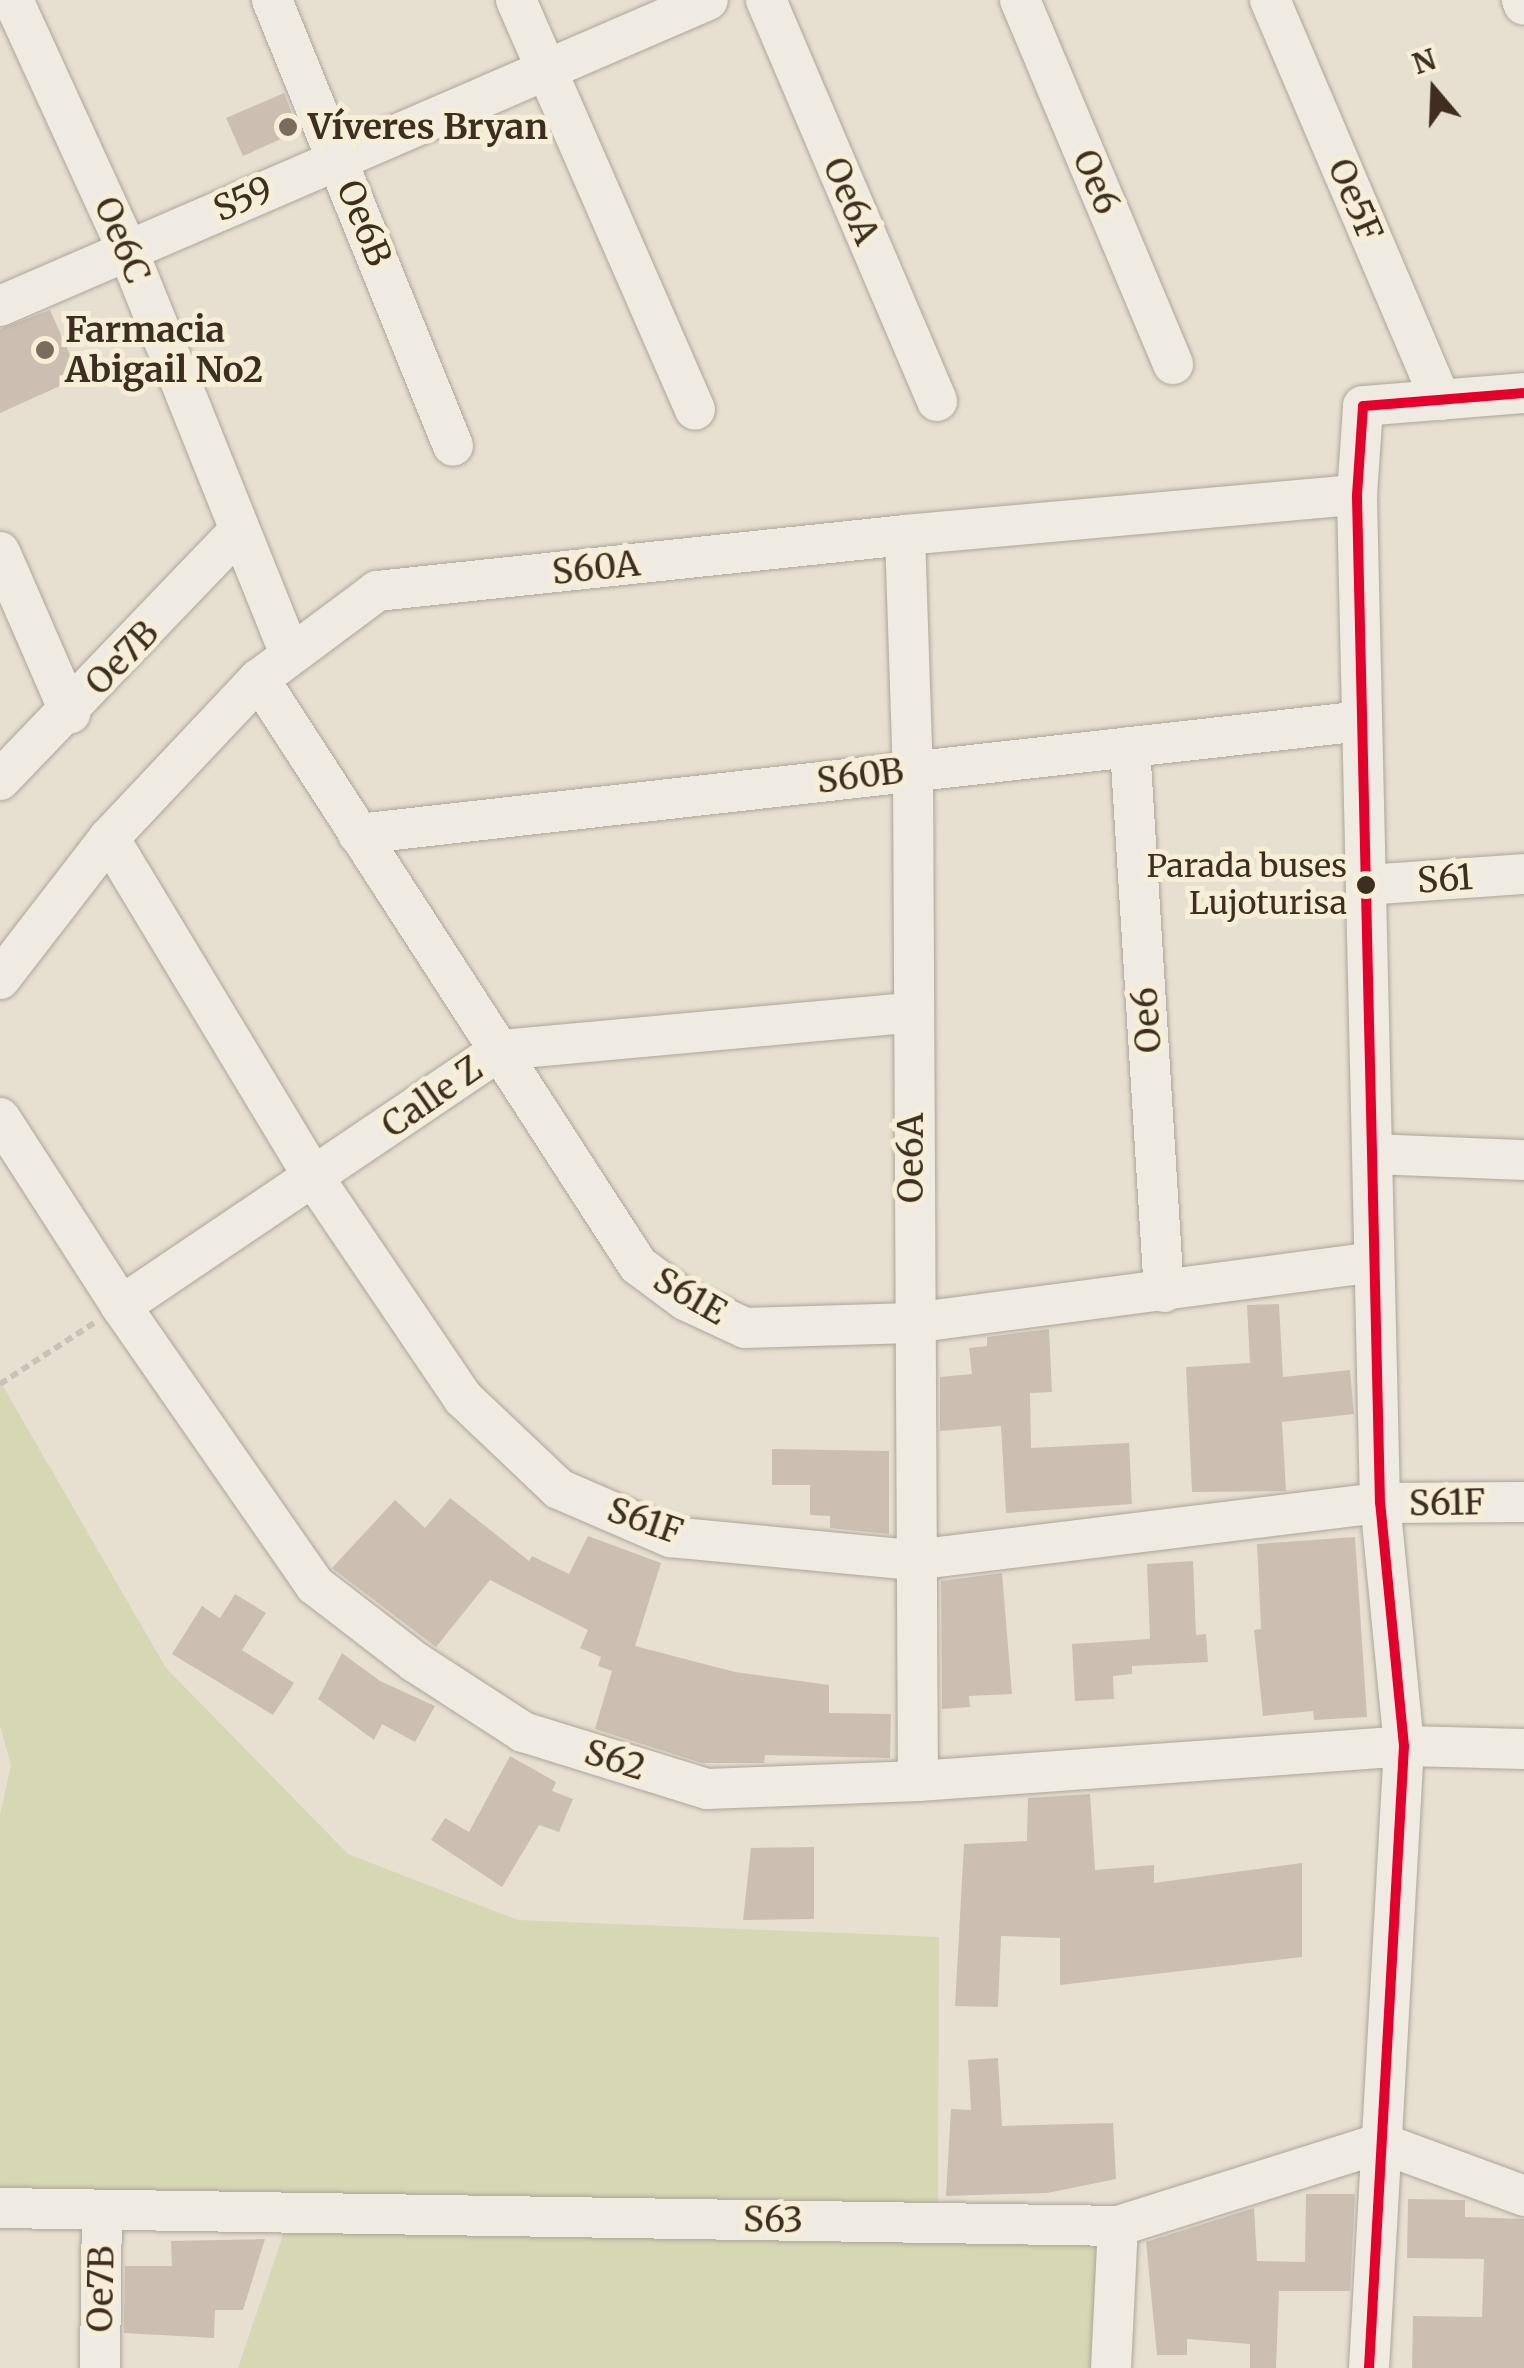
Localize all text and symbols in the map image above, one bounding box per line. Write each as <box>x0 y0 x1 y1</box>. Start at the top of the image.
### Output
north arrow <box>1384 40 1484 140</box>
text: N <box>1408 41 1441 82</box>
place label: Víveres Bryan <box>308 106 548 148</box>
marker: Víveres Bryan <box>277 116 299 138</box>
street label: Oe6 <box>1064 144 1128 220</box>
street label: Oe6A <box>814 151 888 251</box>
street label: Oe5F <box>1319 153 1391 247</box>
street label: S59 <box>207 168 279 230</box>
street label: Oe6B <box>328 174 400 272</box>
street label: Oe6C <box>85 191 159 289</box>
place label: Farmacia Abigail No2 <box>65 309 263 391</box>
marker: Farmacia Abigail No2 <box>34 339 56 361</box>
street label: S60A <box>550 543 642 593</box>
street label: Oe7B <box>77 612 167 704</box>
street label: S60B <box>814 750 906 802</box>
place label: Parada buses Lujoturisa <box>1146 848 1347 923</box>
street label: S61 <box>1416 856 1474 902</box>
marker: Parada buses Lujoturisa <box>1356 875 1376 895</box>
street label: Oe6 <box>1124 986 1170 1054</box>
street label: Calle Z <box>374 1047 490 1147</box>
street label: Oe6A <box>890 1113 932 1203</box>
street label: S61E <box>646 1258 734 1334</box>
street label: S61F <box>1408 1481 1486 1525</box>
street label: S61F <box>602 1489 688 1553</box>
street label: S62 <box>579 1731 651 1789</box>
street label: S63 <box>743 2198 803 2242</box>
street label: Oe7B <box>79 2245 123 2333</box>

